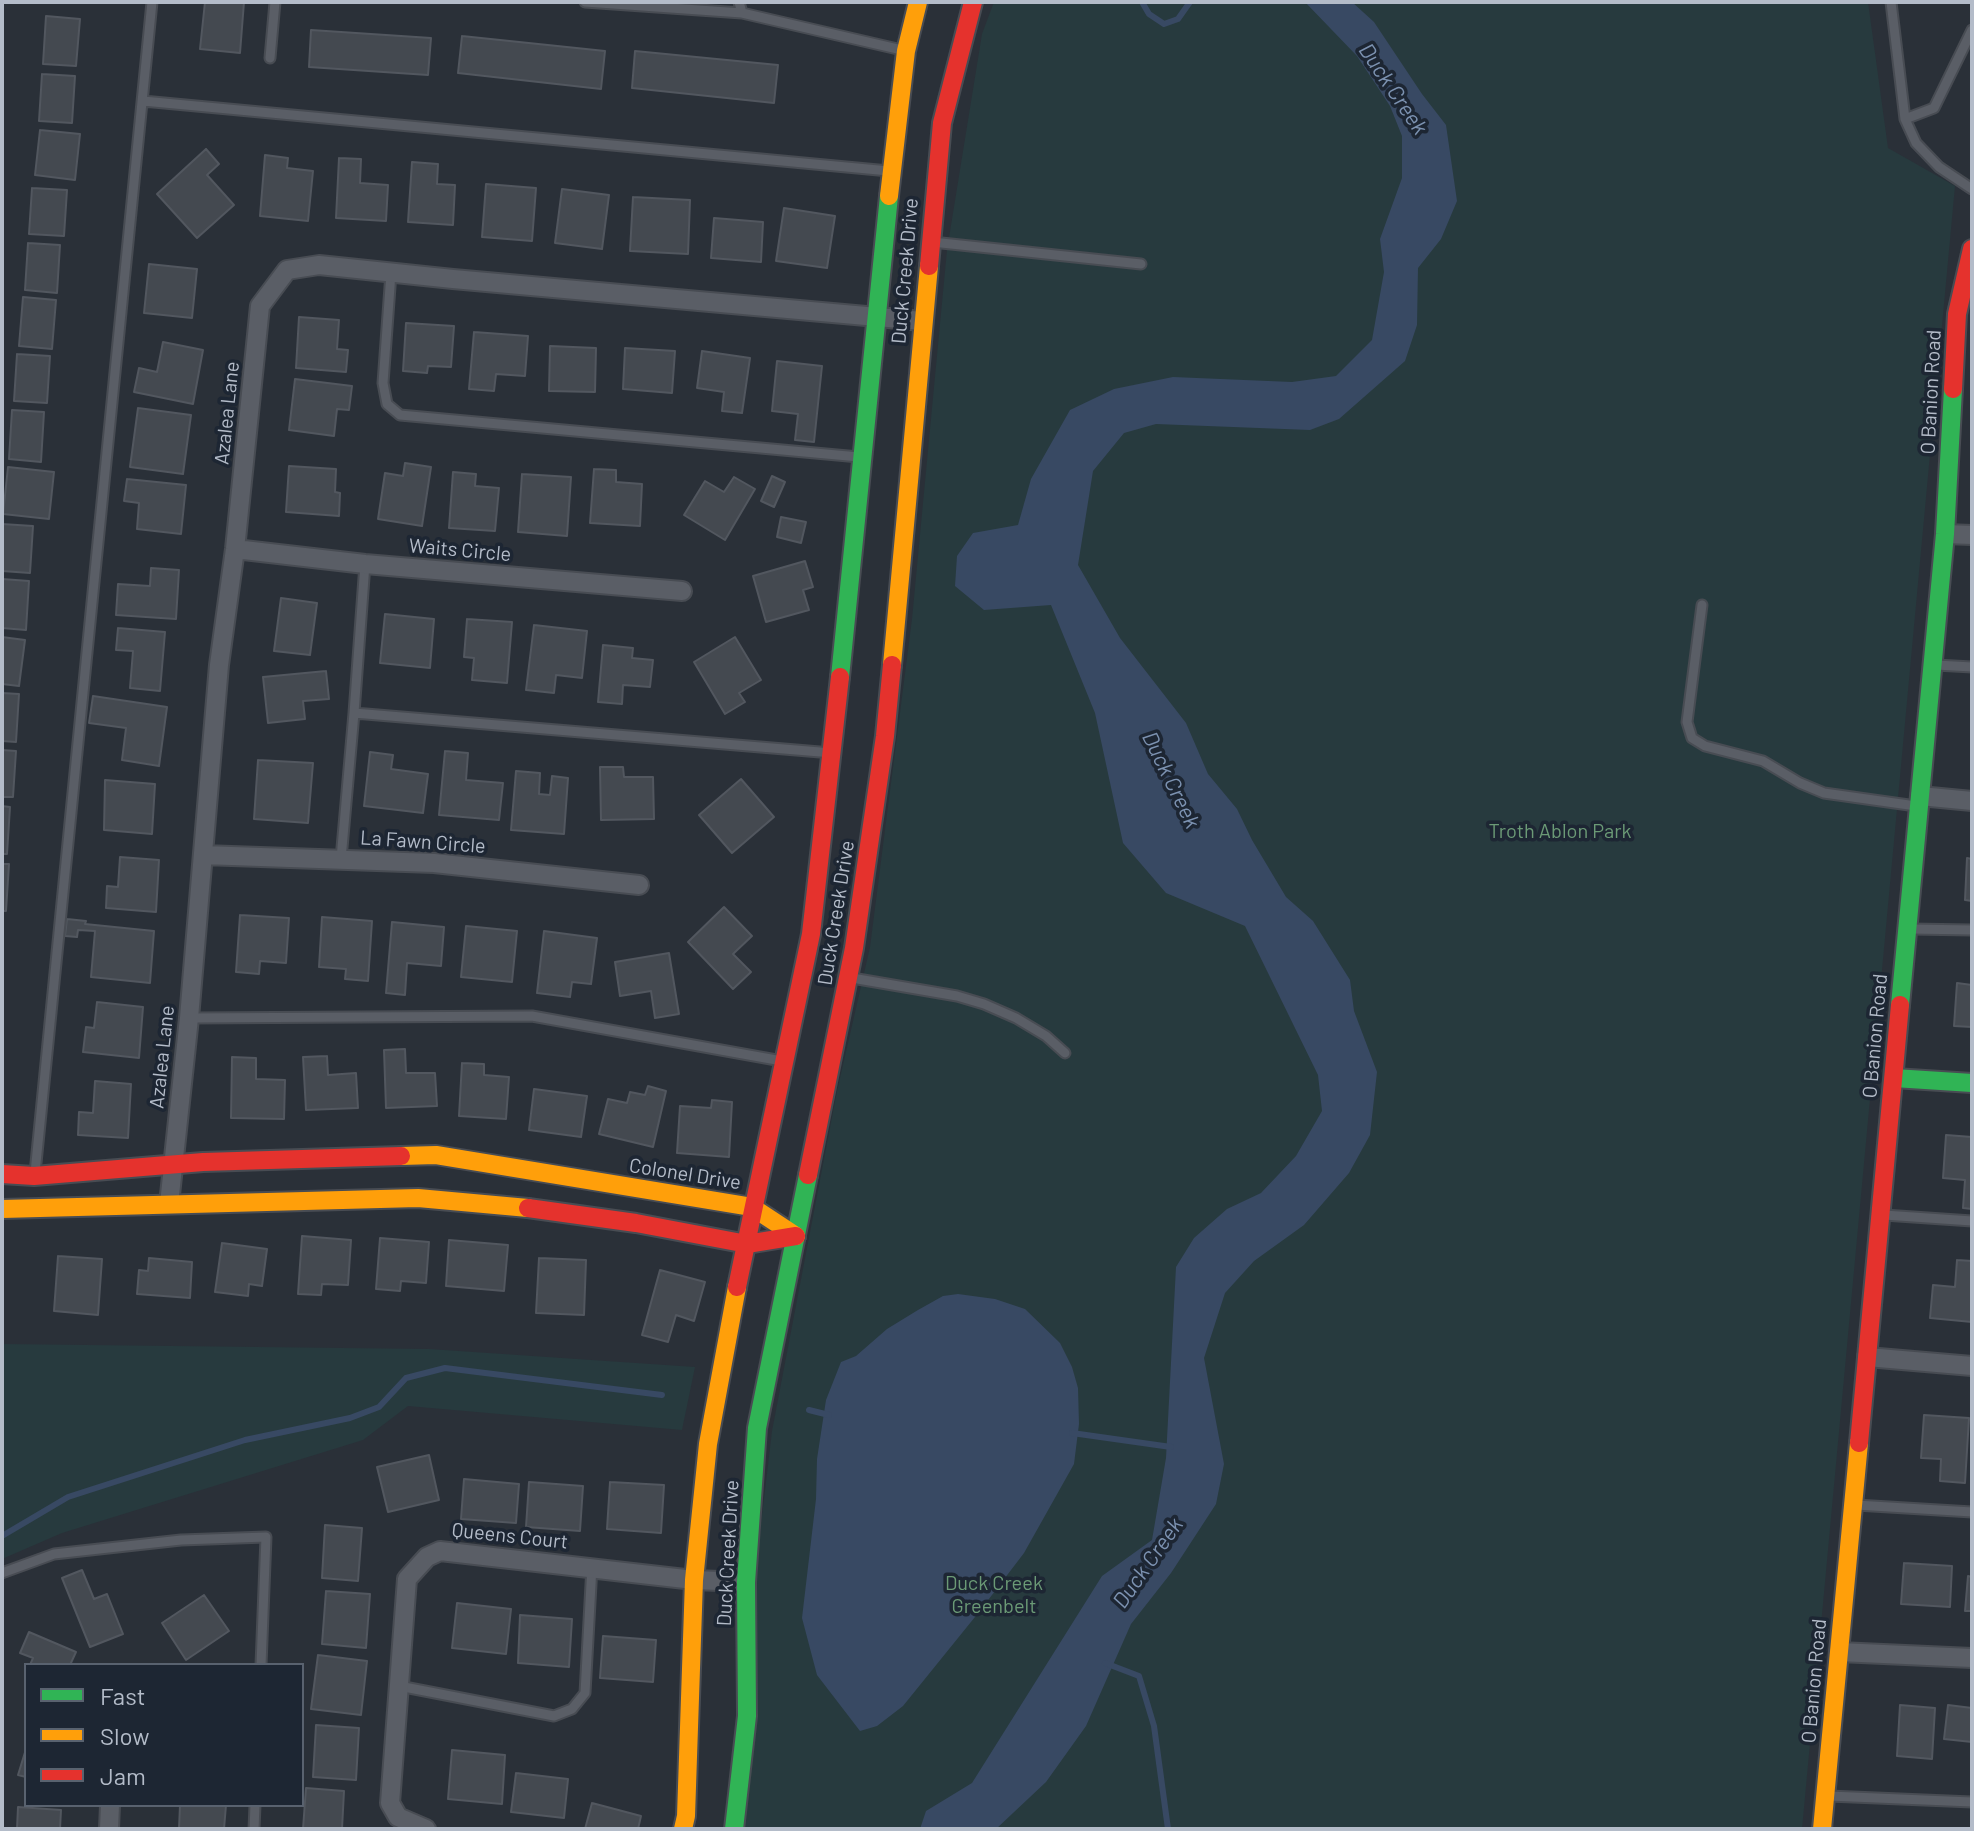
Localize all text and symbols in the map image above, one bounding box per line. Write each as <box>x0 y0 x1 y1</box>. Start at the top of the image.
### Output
water label: Duck Creek <box>1353 38 1433 140</box>
street label: Duck Creek Drive <box>887 197 923 345</box>
street label: O Banion Road <box>1916 329 1946 455</box>
street label: Azalea Lane <box>210 360 244 466</box>
street label: Waits Circle <box>408 534 512 566</box>
water label: Duck Creek <box>1136 727 1206 833</box>
park label: Troth Ablon Park <box>1489 819 1631 843</box>
street label: La Fawn Circle <box>359 826 487 858</box>
street label: Duck Creek Drive <box>813 839 859 987</box>
street label: O Banion Road <box>1858 973 1892 1099</box>
street label: Azalea Lane <box>145 1004 179 1110</box>
street label: Colonel Drive <box>627 1153 743 1195</box>
street label: Duck Creek Drive <box>712 1479 744 1627</box>
water label: Duck Creek <box>1107 1513 1189 1613</box>
street label: Queens Court <box>451 1518 569 1554</box>
park label: Duck Creek Greenbelt <box>945 1571 1043 1618</box>
street label: O Banion Road <box>1797 1618 1831 1744</box>
legend <box>24 1663 304 1807</box>
text: Fast <box>100 1681 145 1710</box>
text: Slow <box>100 1721 149 1750</box>
text: Jam <box>100 1761 146 1790</box>

